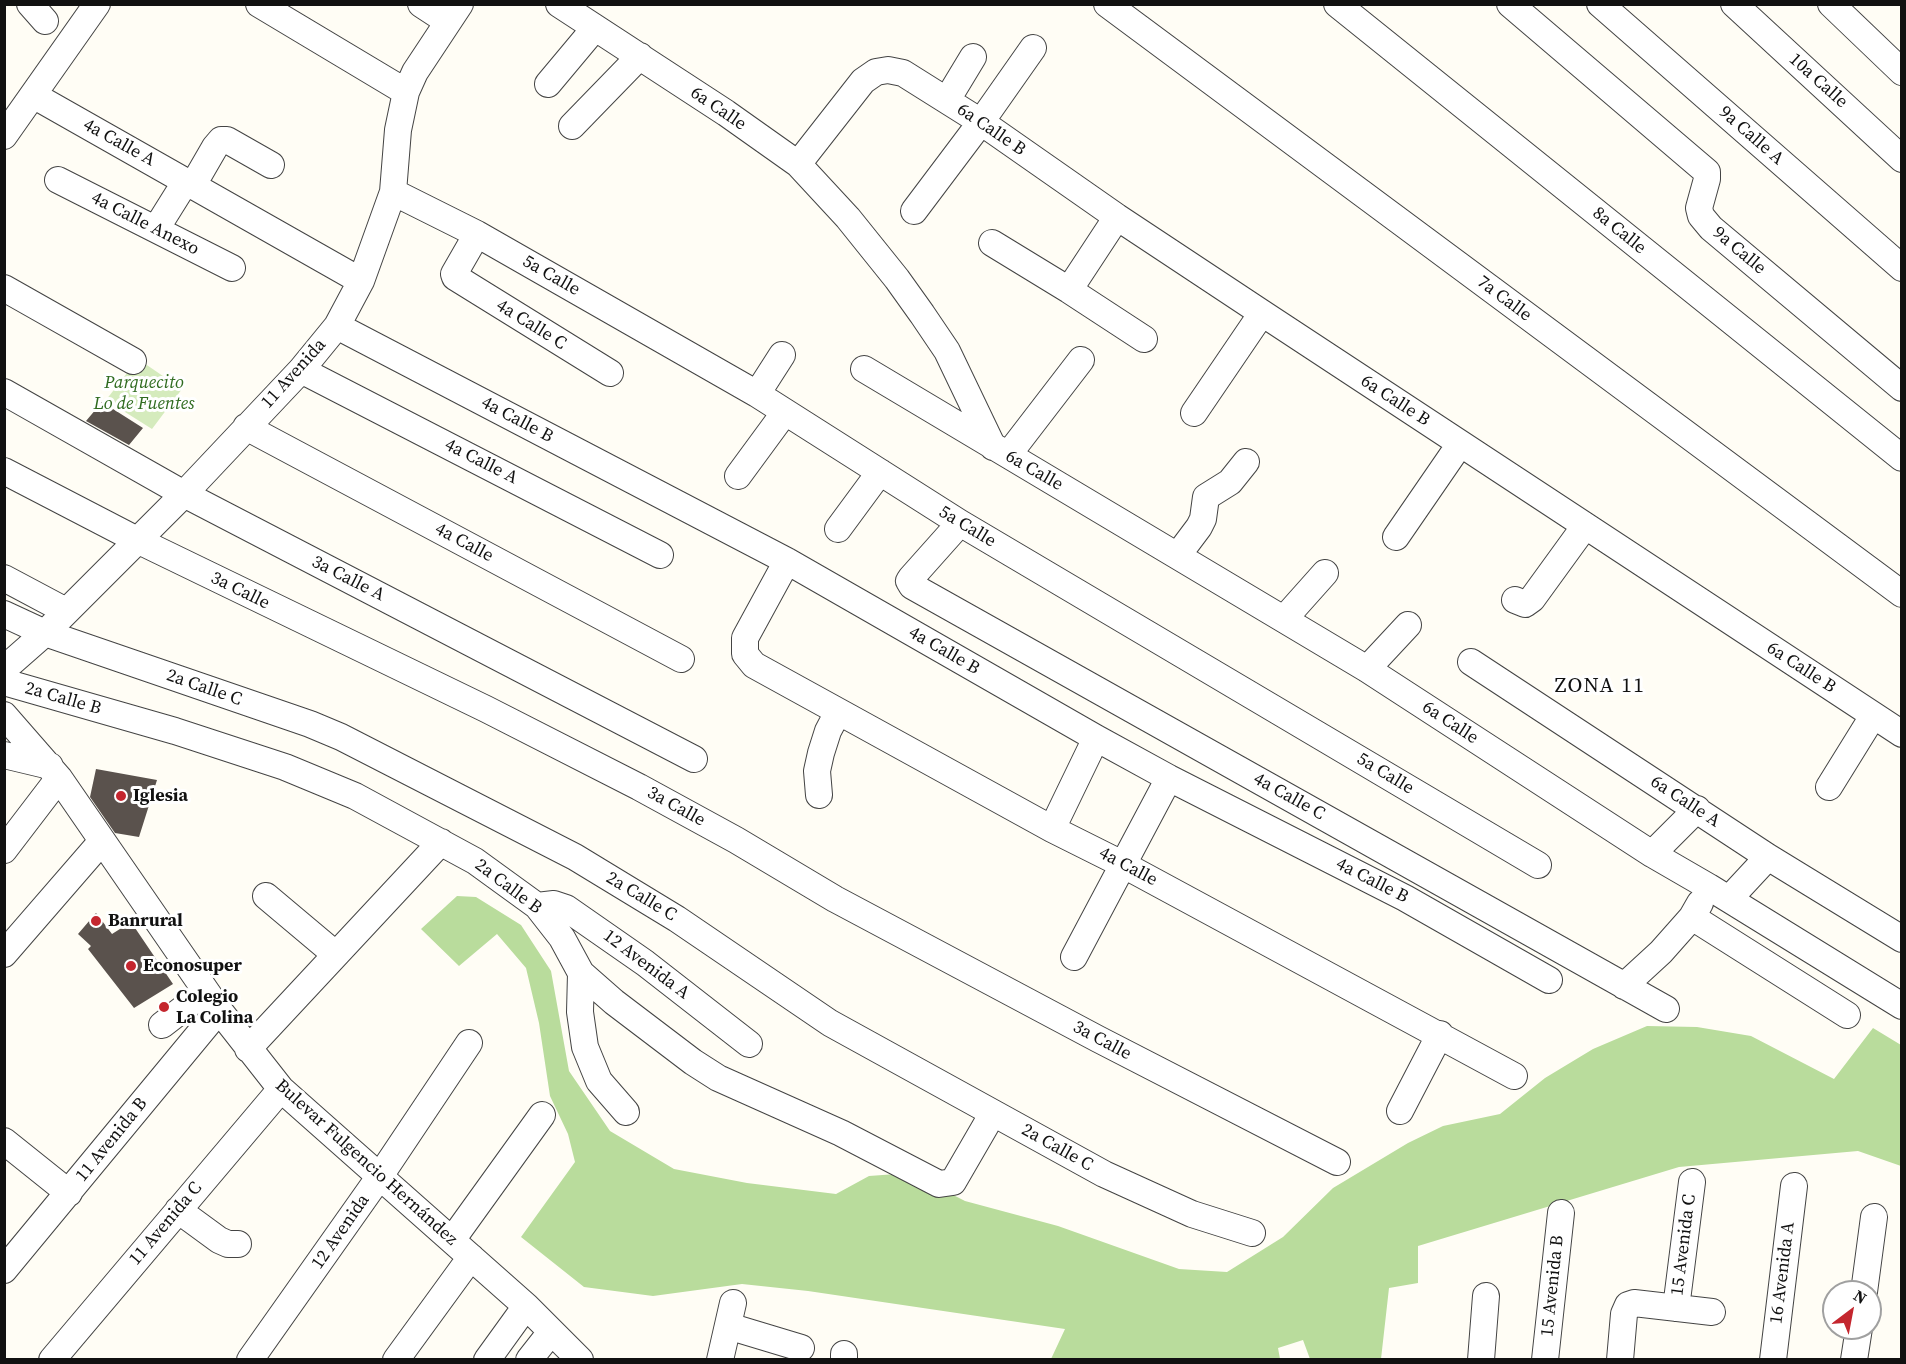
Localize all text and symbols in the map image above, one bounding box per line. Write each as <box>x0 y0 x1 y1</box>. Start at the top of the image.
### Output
street label: 10a Calle <box>1784 49 1852 113</box>
street label: 6a Calle <box>686 82 750 136</box>
street label: 6a Calle B <box>953 99 1029 161</box>
street label: 9a Calle A <box>1714 102 1788 170</box>
street label: 4a Calle A <box>79 114 159 172</box>
street label: 4a Calle Anexo <box>88 188 202 260</box>
street label: 8a Calle <box>1588 203 1650 259</box>
street label: 9a Calle <box>1708 223 1770 279</box>
street label: 5a Calle <box>518 251 584 301</box>
street label: 7a Calle <box>1472 271 1536 327</box>
street label: 4a Calle C <box>492 295 570 355</box>
street label: 11 Avenida <box>257 335 331 413</box>
street label: 6a Calle B <box>1356 371 1434 431</box>
park label: Parquecito Lo de Fuentes <box>93 372 195 415</box>
street label: 4a Calle B <box>477 392 557 448</box>
street label: 4a Calle A <box>441 434 521 490</box>
street label: 6a Calle <box>1001 446 1067 496</box>
street label: 5a Calle <box>935 502 999 552</box>
street label: 4a Calle <box>431 519 497 567</box>
street label: 3a Calle A <box>308 551 388 607</box>
street label: 3a Calle <box>207 568 273 614</box>
street label: 4a Calle B <box>905 622 983 680</box>
street label: 6a Calle B <box>1762 638 1840 698</box>
street label: 2a Calle C <box>163 665 245 711</box>
district label: ZONA 11 <box>1555 674 1645 700</box>
street label: 2a Calle B <box>22 678 104 720</box>
street label: 6a Calle <box>1418 697 1482 749</box>
street label: 5a Calle <box>1353 749 1417 799</box>
street label: 4a Calle C <box>1250 769 1328 825</box>
street label: 6a Calle A <box>1646 771 1724 833</box>
street label: 3a Calle <box>643 782 709 832</box>
place label: Iglesia <box>133 785 188 807</box>
marker: Iglesia <box>114 789 128 803</box>
street label: 4a Calle <box>1095 843 1161 891</box>
street label: 4a Calle B <box>1332 854 1412 908</box>
street label: 2a Calle B <box>470 855 546 919</box>
street label: 2a Calle C <box>602 868 680 926</box>
place label: Banrural <box>108 910 183 932</box>
marker: Banrural <box>89 914 103 928</box>
street label: 12 Avenida A <box>599 926 693 1004</box>
place label: Econosuper <box>143 955 242 977</box>
marker: Econosuper <box>124 959 138 973</box>
place label: Colegio La Colina <box>176 986 253 1028</box>
marker: Colegio La Colina <box>157 1000 171 1014</box>
street label: 3a Calle <box>1069 1017 1135 1065</box>
street label: Bulevar Fulgencio Hernández <box>270 1075 462 1251</box>
street label: 11 Avenida B <box>72 1094 152 1186</box>
street label: 2a Calle C <box>1018 1120 1096 1176</box>
street label: 11 Avenida C <box>125 1178 207 1270</box>
street label: 12 Avenida <box>307 1190 375 1274</box>
street label: 15 Avenida C <box>1667 1193 1701 1297</box>
street label: 16 Avenida A <box>1766 1221 1800 1325</box>
street label: 15 Avenida B <box>1537 1234 1569 1338</box>
north arrow <box>1822 1280 1882 1340</box>
text: N <box>1850 1284 1871 1309</box>

